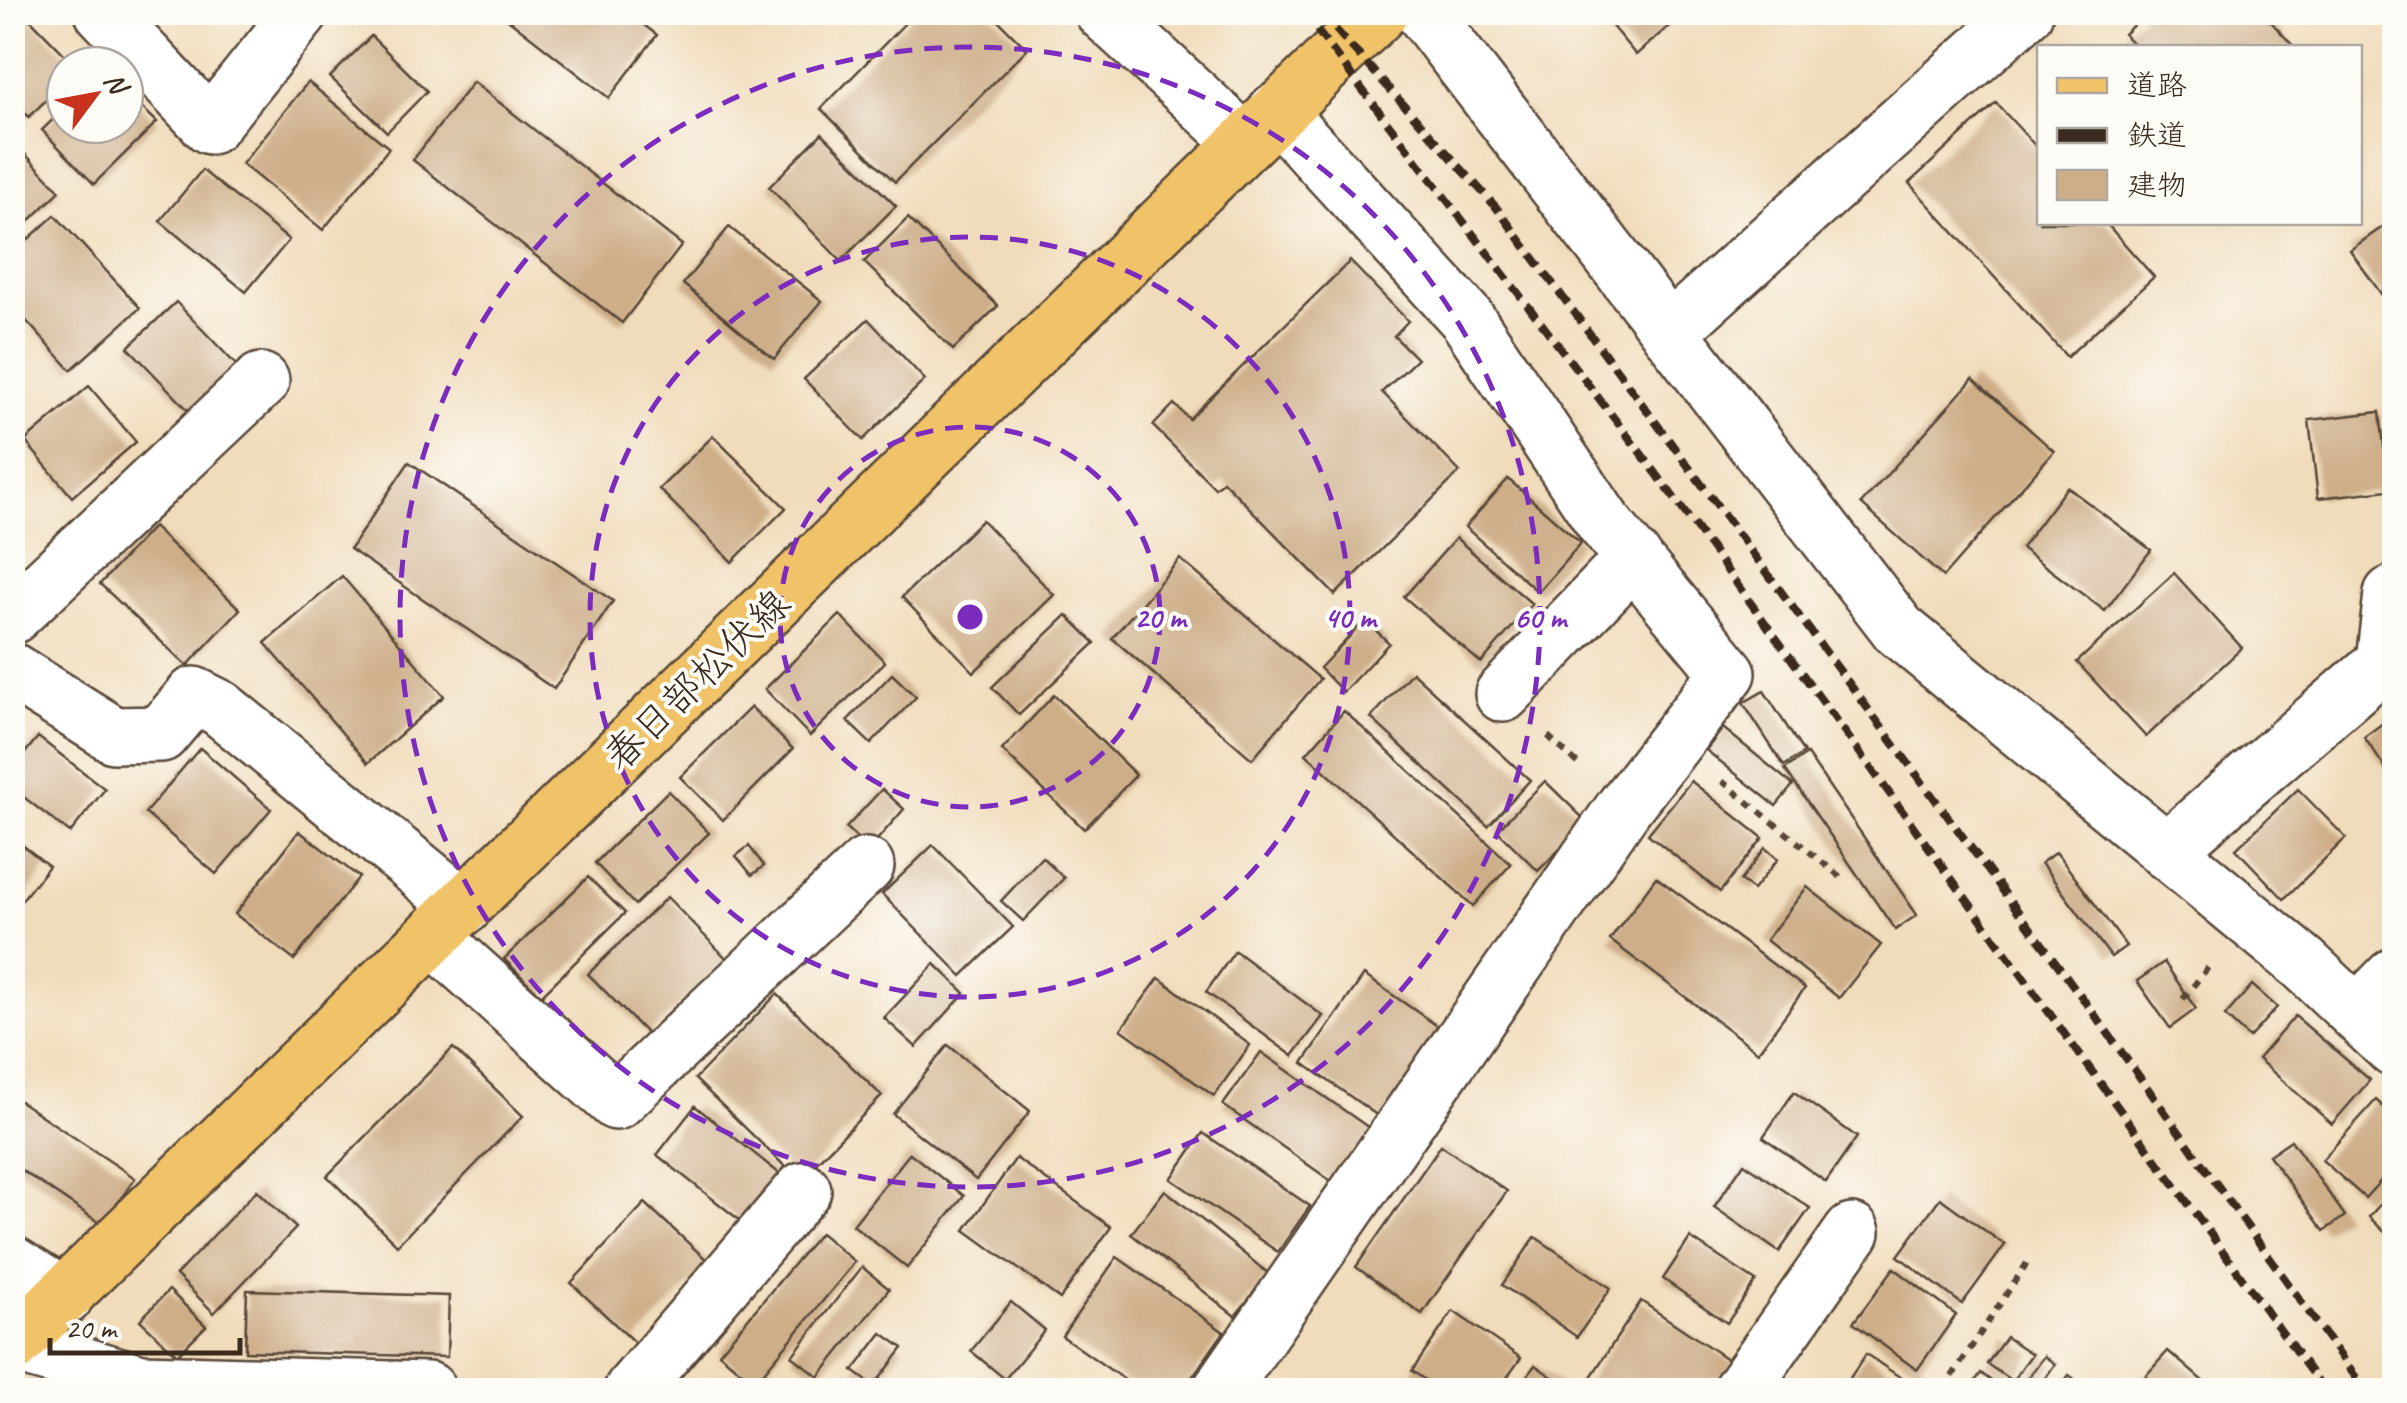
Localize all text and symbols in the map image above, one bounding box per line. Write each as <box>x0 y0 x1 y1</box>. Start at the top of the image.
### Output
north arrow <box>45 45 145 145</box>
legend <box>2037 45 2362 225</box>
text: N <box>96 65 138 103</box>
text: 道路 <box>2127 66 2187 104</box>
text: 鉄道 <box>2127 116 2187 154</box>
text: 建物 <box>2127 166 2187 204</box>
street label: 春日部松伏線 <box>593 579 801 781</box>
centre of rings <box>952 599 988 635</box>
text: 20 m <box>1134 599 1189 637</box>
text: 40 m <box>1324 599 1379 637</box>
text: 60 m <box>1514 599 1569 637</box>
scale bar <box>50 1293 240 1355</box>
text: 20 m <box>65 1309 118 1347</box>

